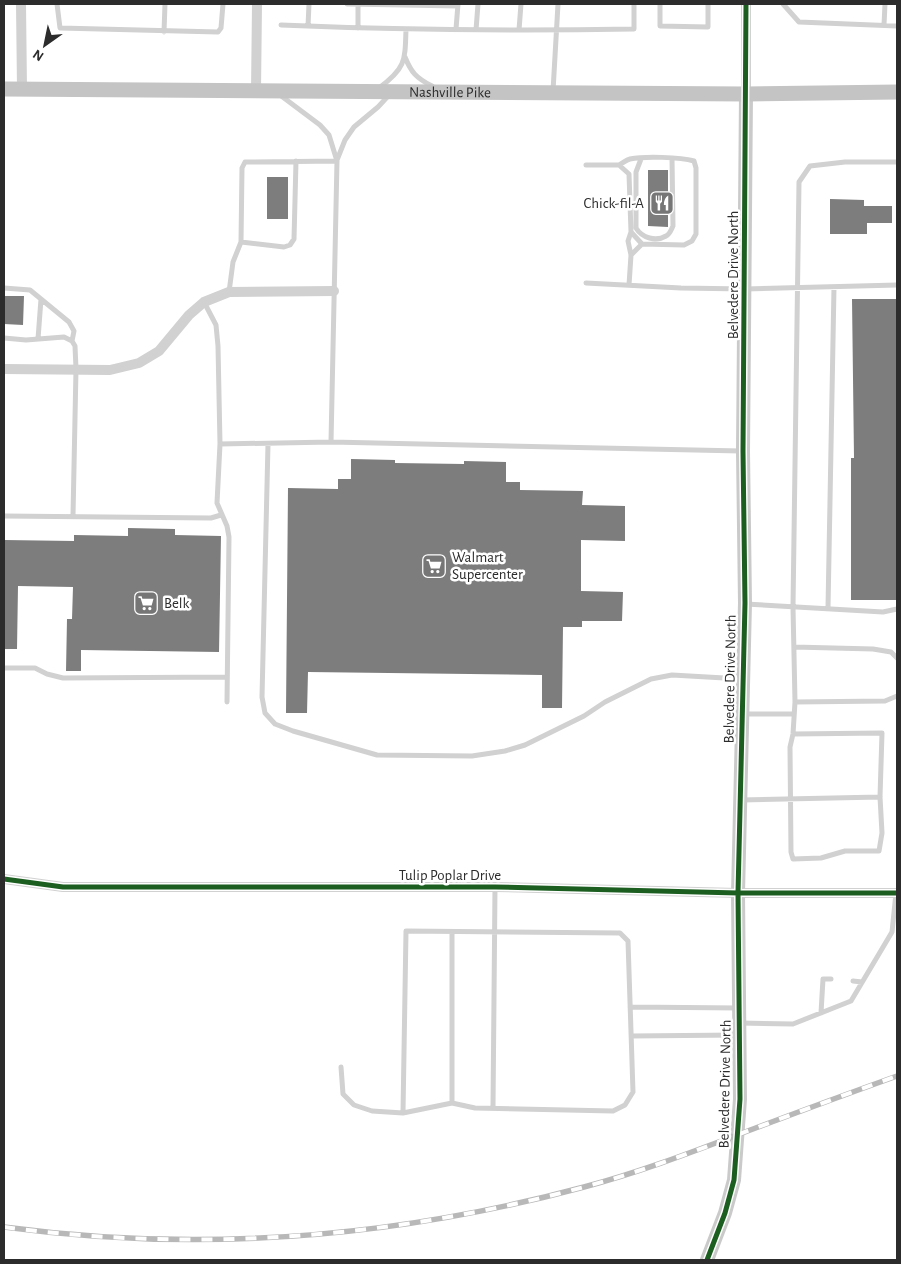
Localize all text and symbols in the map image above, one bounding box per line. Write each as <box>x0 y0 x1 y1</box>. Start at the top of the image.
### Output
north arrow <box>20 20 70 70</box>
text: N <box>31 47 46 64</box>
street label: Nashville Pike <box>409 84 491 100</box>
restaurant icon: Chick-fil-A <box>649 190 675 216</box>
place label: Chick-fil-A <box>583 196 644 211</box>
street label: Belvedere Drive North <box>726 211 741 339</box>
place label: Walmart Supercenter <box>452 550 523 582</box>
supermarket icon: Walmart Supercenter <box>421 553 447 579</box>
supermarket icon: Belk <box>133 590 159 616</box>
place label: Belk <box>164 596 190 611</box>
street label: Belvedere Drive North <box>721 615 739 743</box>
street label: Tulip Poplar Drive <box>399 868 501 883</box>
street label: Belvedere Drive North <box>716 1020 734 1148</box>

